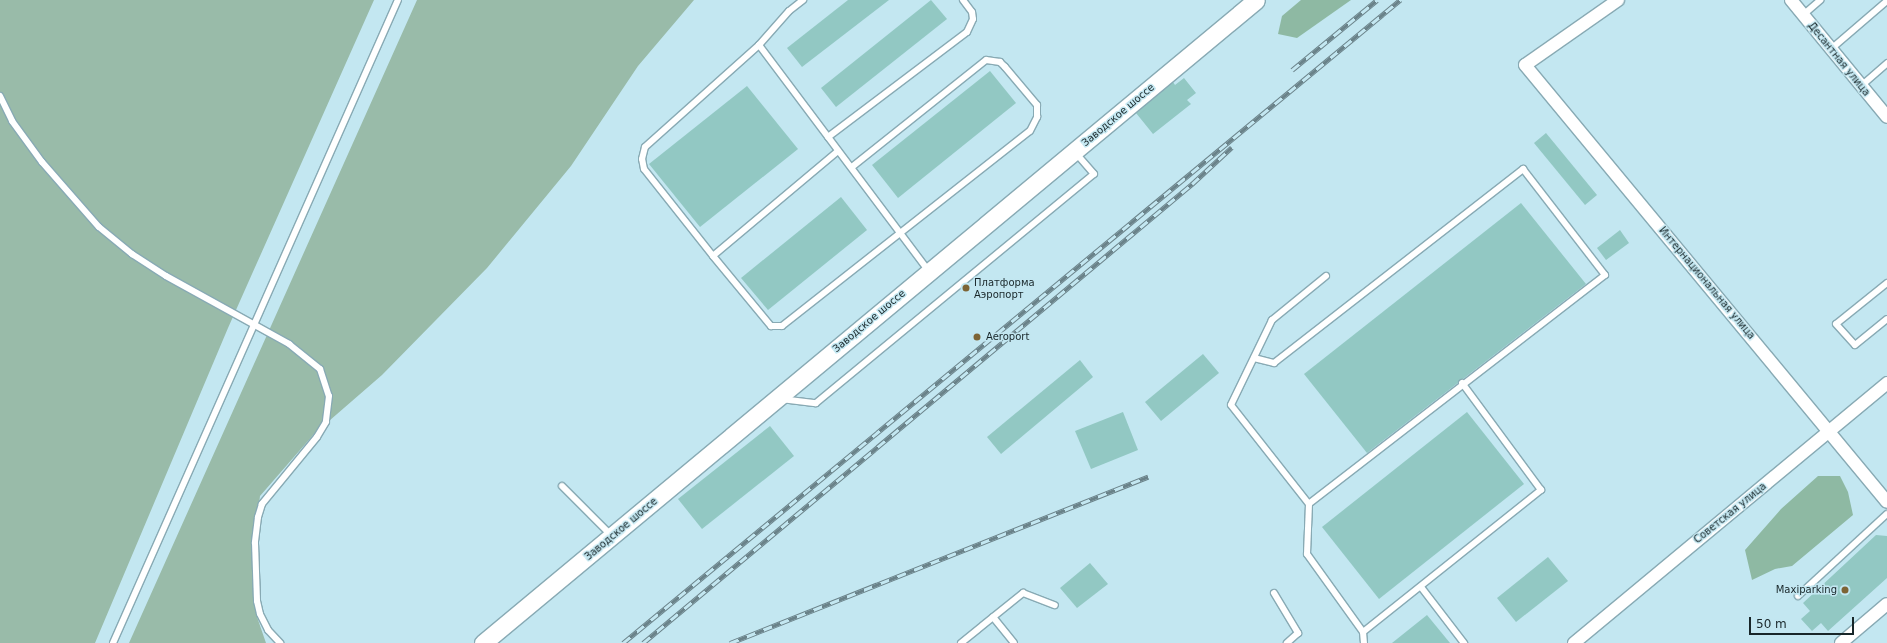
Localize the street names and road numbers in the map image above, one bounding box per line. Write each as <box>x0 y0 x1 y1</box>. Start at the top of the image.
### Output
street label: Десантная улица <box>1806 20 1872 98</box>
street label: Заводское шоссе <box>1079 81 1157 149</box>
street label: Интернациональная улица <box>1656 224 1758 342</box>
street label: Заводское шоссе <box>830 287 908 355</box>
street label: Советская улица <box>1691 480 1769 546</box>
street label: Заводское шоссе <box>582 495 660 563</box>

